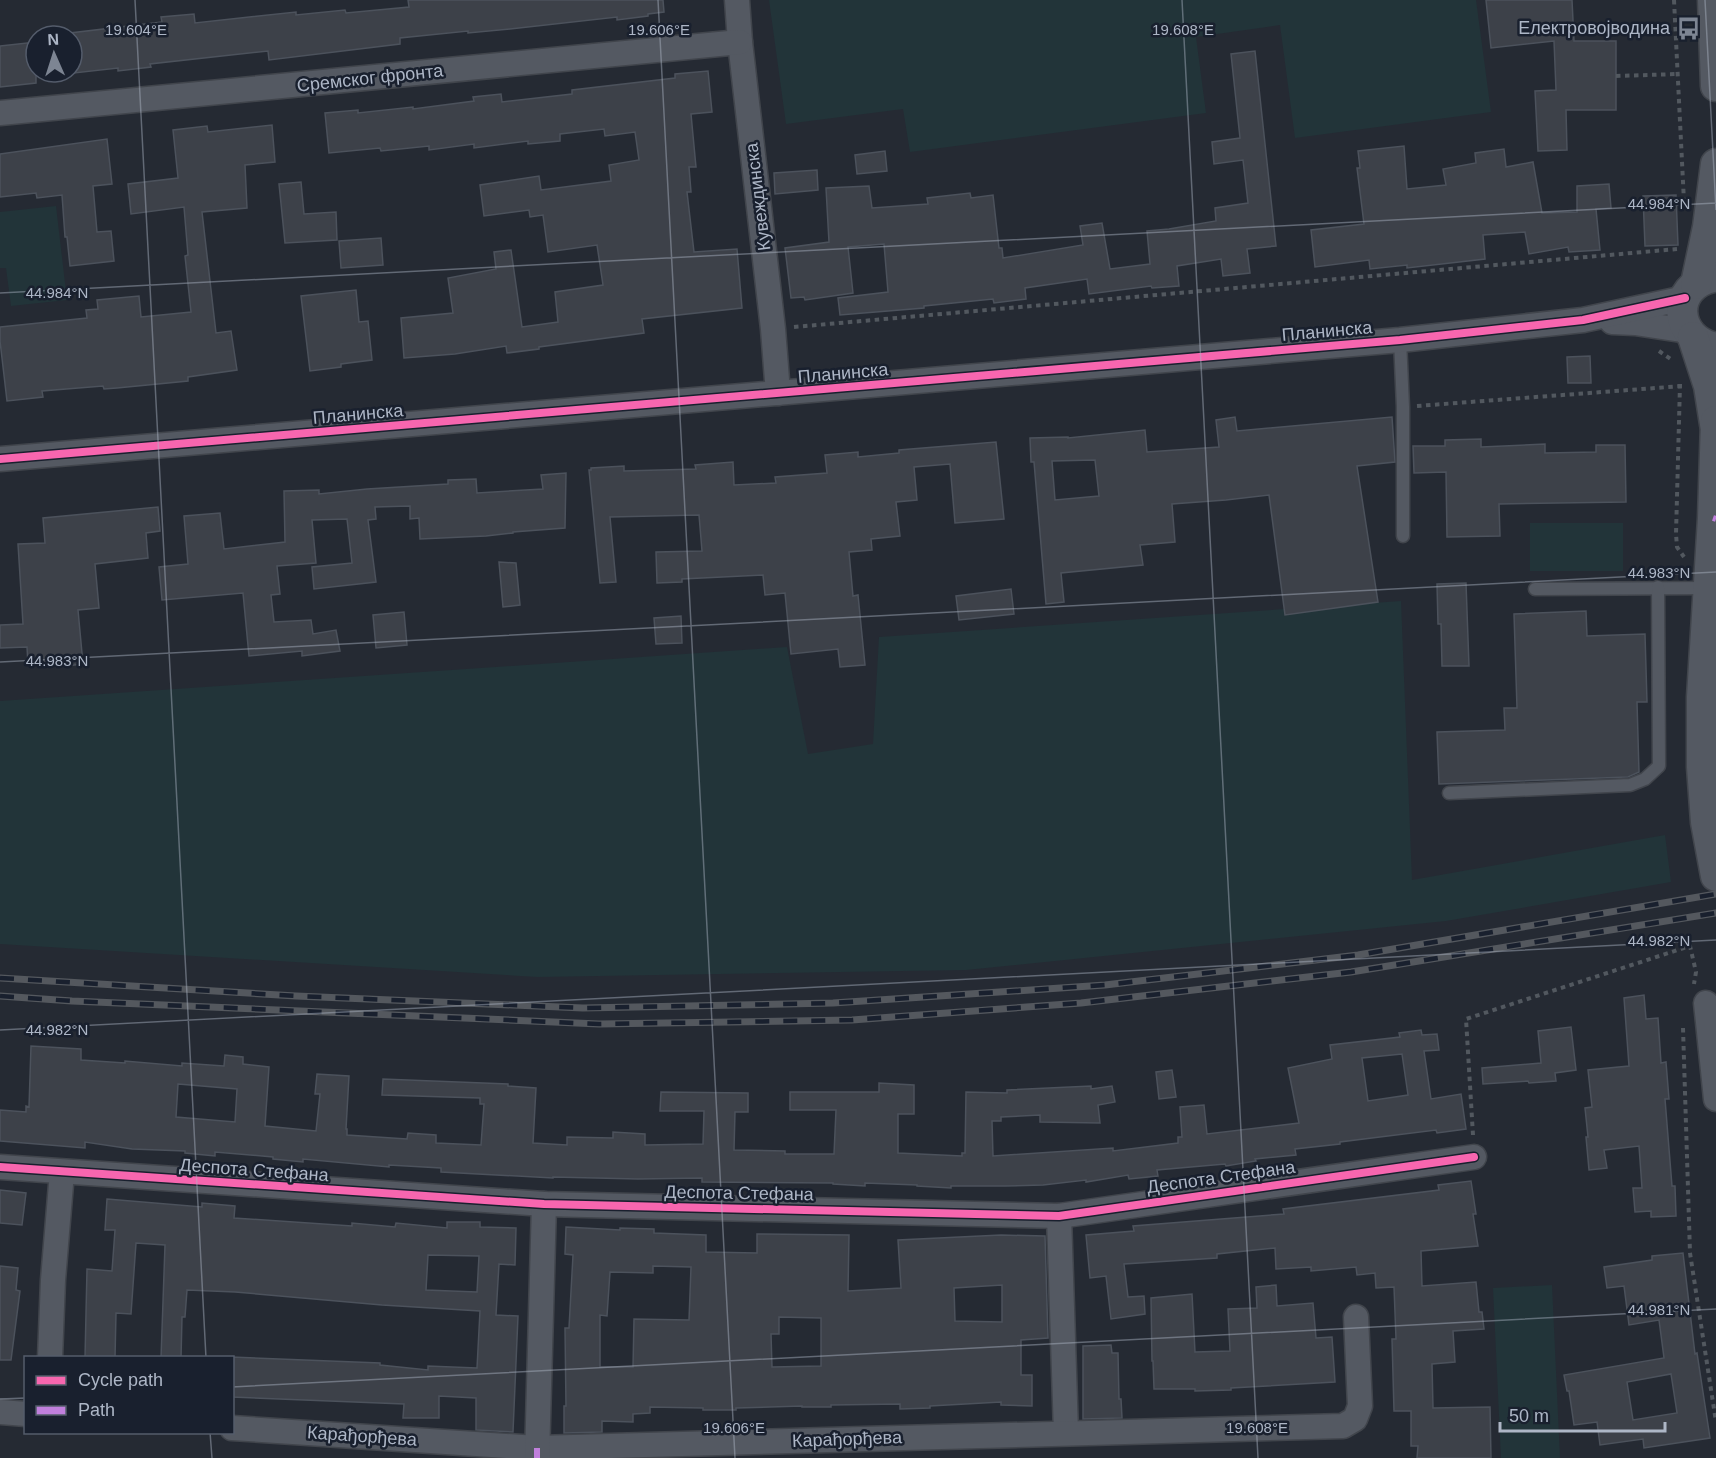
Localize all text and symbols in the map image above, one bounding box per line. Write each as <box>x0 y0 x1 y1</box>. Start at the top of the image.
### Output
bus stop icon: Електровојводина <box>1675 15 1701 41</box>
place label: Електровојводина <box>1518 18 1671 38</box>
text: 19.604°E <box>105 21 167 38</box>
text: 19.606°E <box>628 21 690 38</box>
text: 19.608°E <box>1152 21 1214 38</box>
north arrow <box>24 24 84 84</box>
text: N <box>47 31 59 48</box>
street label: Сремског фронта <box>296 60 445 96</box>
street label: Кувеждинска <box>741 141 775 252</box>
text: 44.984°N <box>1628 195 1690 212</box>
text: 44.984°N <box>26 284 88 301</box>
street label: Планинска <box>1281 317 1374 345</box>
street label: Планинска <box>797 359 890 387</box>
street label: Планинска <box>312 400 405 428</box>
text: 44.983°N <box>1628 564 1690 581</box>
text: 44.983°N <box>26 652 88 669</box>
text: 44.982°N <box>1628 932 1690 949</box>
text: 44.982°N <box>26 1021 88 1038</box>
street label: Деспота Стефана <box>179 1155 330 1185</box>
street label: Деспота Стефана <box>1146 1157 1297 1197</box>
street label: Деспота Стефана <box>664 1182 815 1204</box>
text: 44.981°N <box>1628 1301 1690 1318</box>
legend <box>24 1356 234 1434</box>
text: Cycle path <box>78 1370 163 1390</box>
scale bar <box>1500 1395 1665 1433</box>
text: Path <box>78 1400 115 1420</box>
text: 50 m <box>1509 1406 1549 1426</box>
text: 19.606°E <box>703 1419 765 1436</box>
text: 19.608°E <box>1226 1419 1288 1436</box>
street label: Карађорђева <box>306 1422 419 1450</box>
street label: Карађорђева <box>792 1427 903 1451</box>

